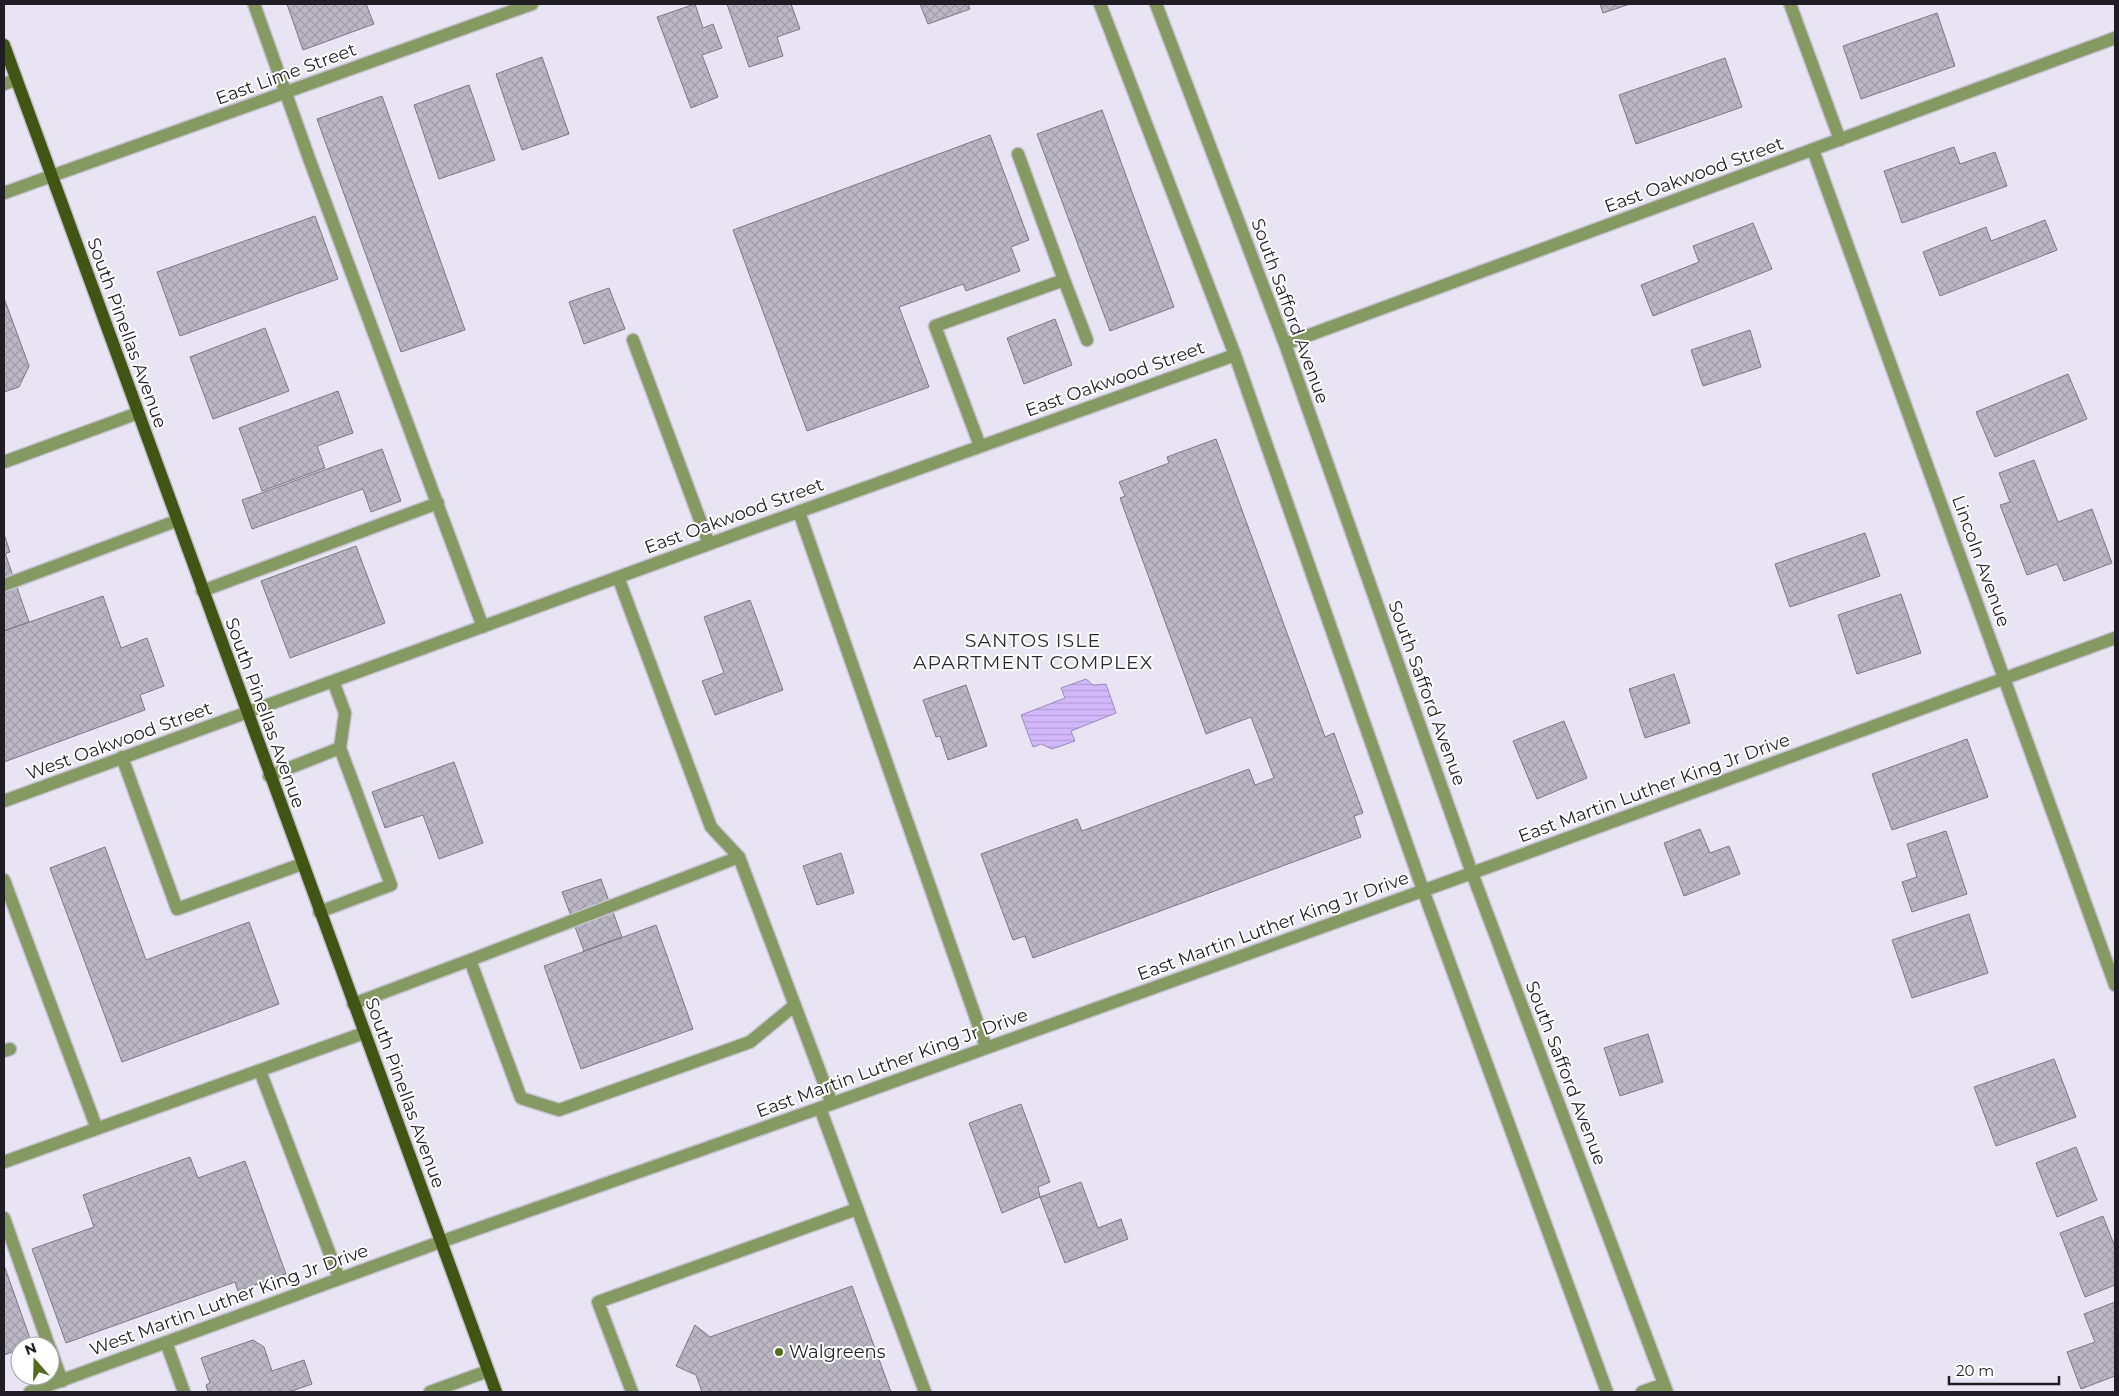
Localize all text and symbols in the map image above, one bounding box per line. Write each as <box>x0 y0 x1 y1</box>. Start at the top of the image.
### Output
street label: East Lime Street <box>213 38 359 110</box>
street label: East Oakwood Street <box>1602 132 1786 218</box>
street label: South Safford Avenue <box>1246 215 1334 407</box>
street label: South Pinellas Avenue <box>82 235 172 431</box>
street label: East Oakwood Street <box>1023 336 1207 422</box>
street label: East Oakwood Street <box>642 473 826 559</box>
street label: Lincoln Avenue <box>1947 492 2015 630</box>
street label: South Safford Avenue <box>1383 597 1471 789</box>
street label: South Pinellas Avenue <box>220 615 310 811</box>
district label: SANTOS ISLE APARTMENT COMPLEX <box>913 629 1153 674</box>
street label: West Oakwood Street <box>23 697 215 785</box>
street label: East Martin Luther King Jr Drive <box>1515 728 1793 847</box>
street label: East Martin Luther King Jr Drive <box>1134 866 1412 985</box>
street label: South Safford Avenue <box>1521 978 1611 1168</box>
street label: South Pinellas Avenue <box>360 995 450 1191</box>
street label: East Martin Luther King Jr Drive <box>753 1003 1031 1122</box>
street label: West Martin Luther King Jr Drive <box>87 1239 371 1361</box>
north arrow <box>10 1336 60 1386</box>
text: N <box>22 1338 39 1359</box>
place label: Walgreens <box>789 1341 886 1363</box>
marker: Walgreens <box>773 1346 785 1358</box>
scale bar <box>1949 1354 2059 1386</box>
text: 20 m <box>1956 1361 1994 1380</box>

